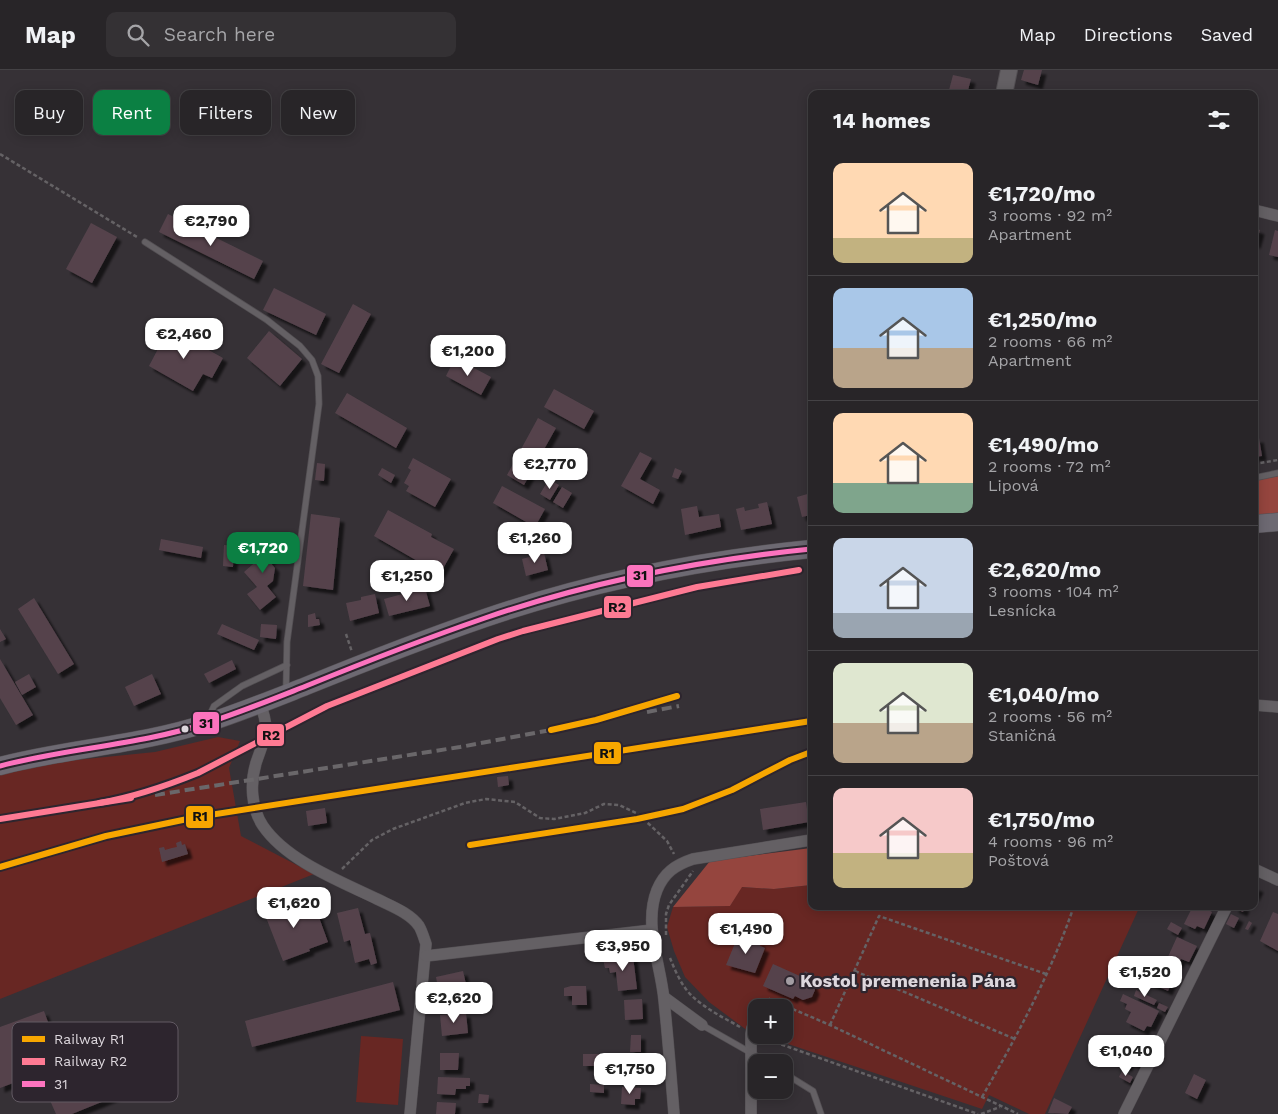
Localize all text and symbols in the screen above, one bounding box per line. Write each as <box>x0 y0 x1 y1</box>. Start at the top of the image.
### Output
search box <box>106 12 456 57</box>
text: Map <box>25 21 76 49</box>
icon: search <box>124 21 152 49</box>
text: Search here <box>164 23 275 46</box>
text: Map <box>1019 24 1056 45</box>
text: Directions <box>1084 24 1173 45</box>
text: Saved <box>1201 24 1253 45</box>
chip: Buy <box>15 90 83 135</box>
chip: Rent <box>93 90 170 135</box>
chip: Filters <box>180 90 271 135</box>
chip: New <box>281 90 355 135</box>
icon: filters <box>1205 106 1233 134</box>
text: 14 homes <box>833 108 930 133</box>
text: €1,720/mo <box>988 181 1095 206</box>
icon: home <box>873 183 933 243</box>
pin: €2,790 <box>170 204 252 247</box>
text: 3 rooms · 92 m² <box>988 206 1112 225</box>
text: €2,790 <box>184 211 238 230</box>
text: Apartment <box>988 225 1071 244</box>
text: €1,250/mo <box>988 307 1097 332</box>
icon: home <box>873 308 933 368</box>
pin: €2,460 <box>143 318 225 360</box>
text: €2,460 <box>156 324 212 343</box>
text: 2 rooms · 66 m² <box>988 332 1112 351</box>
pin: €1,200 <box>427 334 509 377</box>
text: €1,200 <box>442 341 494 360</box>
text: Apartment <box>988 351 1071 370</box>
text: €1,490/mo <box>988 432 1099 457</box>
icon: home <box>873 433 933 493</box>
pin: €2,770 <box>509 448 591 490</box>
text: €2,770 <box>524 454 576 473</box>
text: 2 rooms · 72 m² <box>988 457 1111 476</box>
text: Lipová <box>988 476 1039 495</box>
pin: €1,260 <box>494 522 576 564</box>
text: €1,260 <box>509 528 561 547</box>
pin: €1,720 <box>222 532 304 574</box>
text: €1,720 <box>238 538 288 557</box>
text: €2,620/mo <box>988 557 1101 582</box>
icon: home <box>873 558 933 618</box>
pin: €1,250 <box>366 560 448 602</box>
line badge: 31 <box>626 564 654 588</box>
text: €1,250 <box>381 566 433 585</box>
text: 31 <box>633 567 647 583</box>
text: 3 rooms · 104 m² <box>988 582 1119 601</box>
line badge: R2 <box>603 595 632 619</box>
text: R2 <box>608 599 626 615</box>
text: Lesnícka <box>988 601 1056 620</box>
text: €1,040/mo <box>988 682 1099 707</box>
icon: home <box>873 683 933 743</box>
text: 2 rooms · 56 m² <box>988 707 1112 726</box>
line badge: 31 <box>192 711 220 735</box>
text: 31 <box>199 715 213 731</box>
line badge: R2 <box>256 723 285 747</box>
unlabelled marker <box>180 724 190 734</box>
text: Staničná <box>988 726 1056 745</box>
text: R2 <box>262 727 280 743</box>
line badge: R1 <box>593 741 622 765</box>
text: R1 <box>599 745 615 761</box>
line badge: R1 <box>185 805 214 829</box>
text: €1,750/mo <box>988 807 1095 832</box>
text: R1 <box>192 808 208 824</box>
icon: home <box>873 808 933 868</box>
text: 4 rooms · 96 m² <box>988 832 1113 851</box>
text: Poštová <box>988 851 1049 870</box>
pin: €1,620 <box>253 886 335 929</box>
text: €1,620 <box>268 893 320 912</box>
pin: €1,490 <box>705 912 787 955</box>
text: €1,490 <box>719 919 773 938</box>
pin: €3,950 <box>582 930 664 972</box>
text: €3,950 <box>596 936 650 955</box>
pin: €1,520 <box>1104 956 1186 998</box>
text: €1,520 <box>1119 962 1171 981</box>
place label: Kostol premenenia Pána <box>800 970 1016 991</box>
marker: Kostol premenenia Pána <box>784 975 796 987</box>
pin: €2,620 <box>413 982 495 1024</box>
text: €2,620 <box>426 988 482 1007</box>
map controls <box>748 999 793 1099</box>
button: + <box>748 999 793 1044</box>
legend <box>12 1022 178 1102</box>
text: Railway R1 <box>54 1031 125 1047</box>
pin: €1,040 <box>1085 1034 1167 1077</box>
text: €1,040 <box>1099 1041 1153 1060</box>
pin: €1,750 <box>589 1052 671 1095</box>
text: Railway R2 <box>54 1053 127 1069</box>
button: − <box>748 1054 793 1099</box>
text: €1,750 <box>605 1059 655 1078</box>
text: 31 <box>54 1076 68 1092</box>

